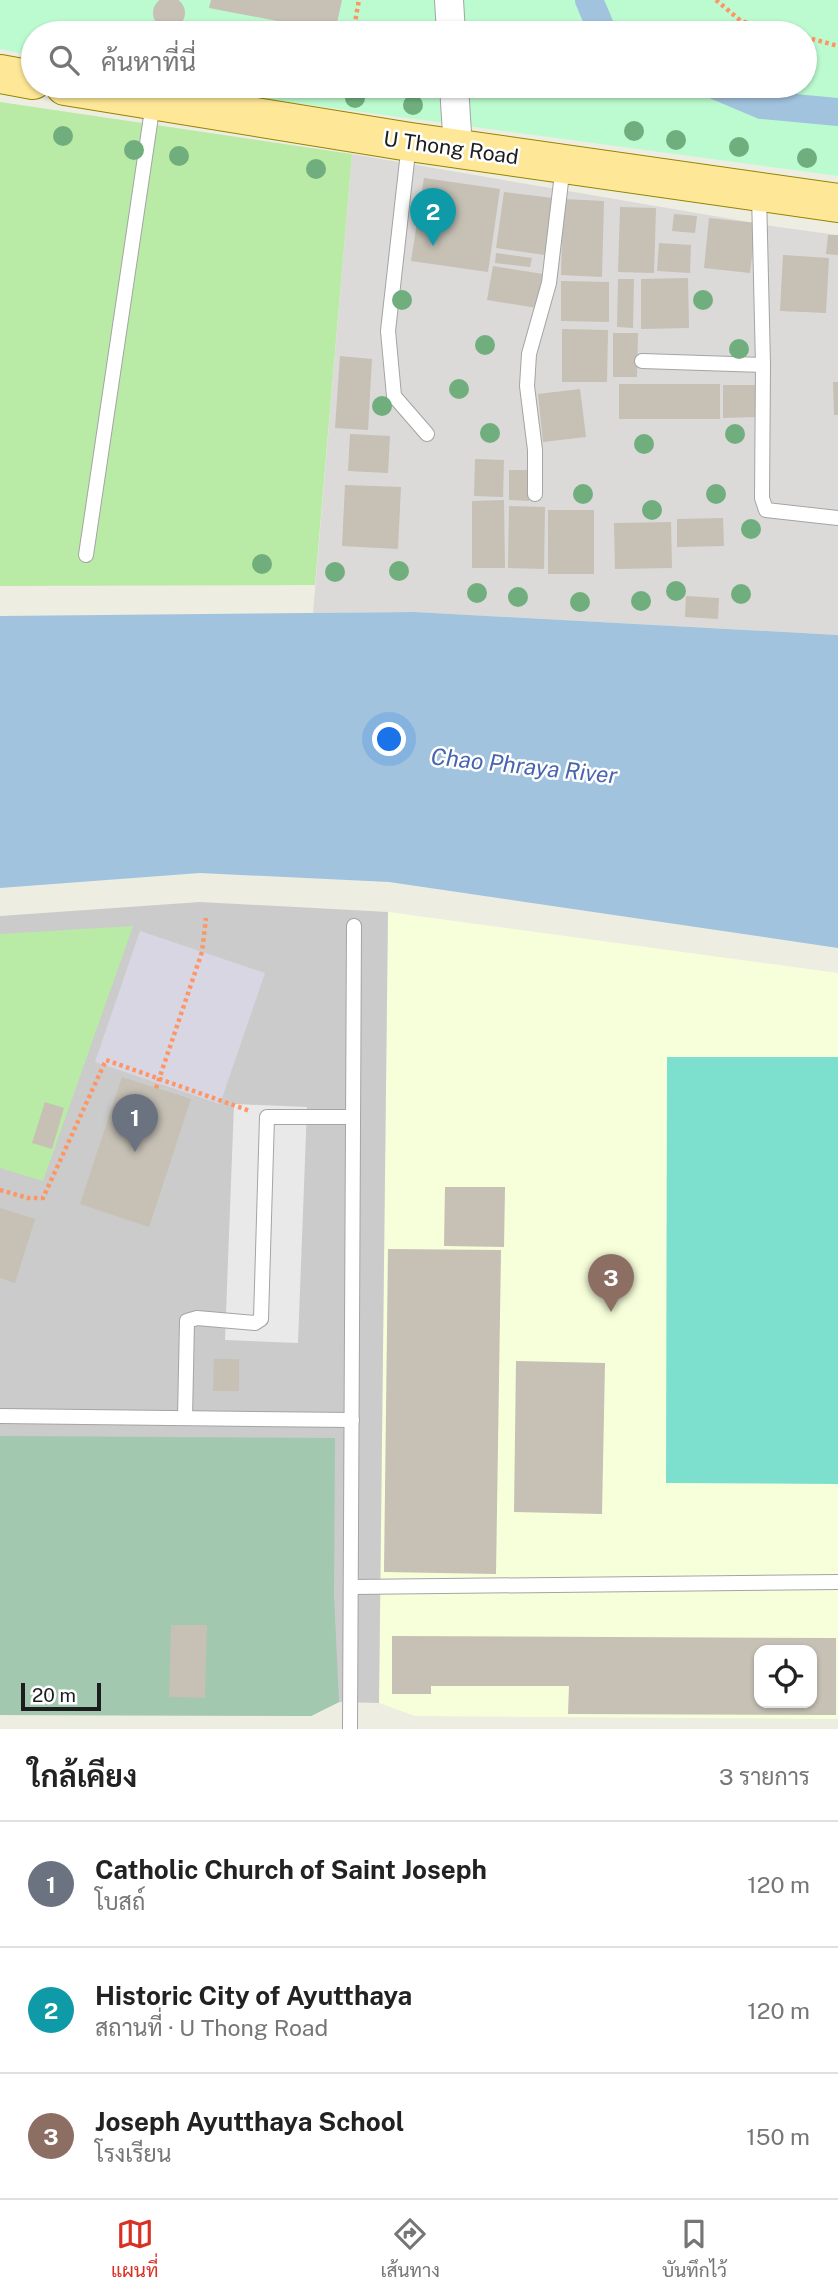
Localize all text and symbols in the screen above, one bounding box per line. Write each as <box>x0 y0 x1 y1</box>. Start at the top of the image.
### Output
search box <box>21 21 817 98</box>
icon: search <box>45 41 83 79</box>
text: ค้นหาที่นี่ <box>101 46 196 77</box>
street label: U Thong Road <box>382 126 520 169</box>
pin: 2 <box>410 188 456 246</box>
your location <box>372 722 406 756</box>
water label: Chao Phraya River <box>429 742 619 789</box>
pin: 1 <box>112 1094 158 1152</box>
pin: 3 <box>588 1254 634 1312</box>
map controls <box>754 1645 817 1708</box>
button: locate <box>754 1645 817 1708</box>
scale bar <box>21 1680 102 1712</box>
text: 20 m <box>32 1684 76 1706</box>
text: ใกล้เคียง <box>28 1758 137 1794</box>
text: 3 รายการ <box>719 1763 810 1790</box>
text: Catholic Church of Saint Joseph <box>95 1854 487 1885</box>
text: 1 <box>46 1871 56 1898</box>
text: 120 m <box>747 1871 810 1898</box>
text: โบสถ์ <box>95 1888 145 1915</box>
text: Historic City of Ayutthaya <box>95 1980 412 2011</box>
text: 2 <box>44 1997 58 2024</box>
text: 120 m <box>747 1997 810 2024</box>
text: สถานที่ · U Thong Road <box>95 2014 328 2041</box>
text: Joseph Ayutthaya School <box>95 2106 404 2137</box>
text: 3 <box>43 2123 59 2150</box>
text: 150 m <box>746 2123 810 2150</box>
text: โรงเรียน <box>95 2140 171 2167</box>
tab: แผนที่ <box>111 2215 158 2281</box>
tab: เส้นทาง <box>381 2215 440 2281</box>
tab: บันทึกไว้ <box>662 2215 727 2281</box>

